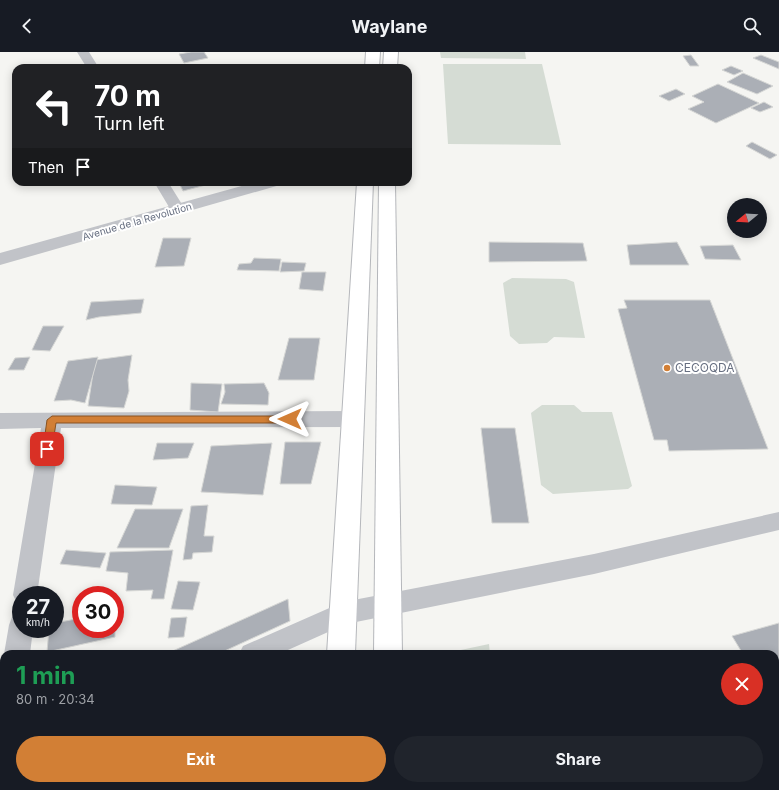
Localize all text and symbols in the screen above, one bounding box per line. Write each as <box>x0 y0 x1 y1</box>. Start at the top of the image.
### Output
icon: back <box>16 15 38 37</box>
icon: search <box>741 15 763 37</box>
text: Waylane <box>352 16 427 37</box>
text: 70 m <box>94 79 161 113</box>
icon: left <box>28 80 80 132</box>
text: Turn left <box>94 113 164 134</box>
icon: arrive <box>72 156 94 178</box>
text: Then <box>28 158 64 177</box>
north arrow <box>727 198 767 238</box>
map controls <box>727 198 767 238</box>
street label: Avenue de la Revolution <box>81 200 193 242</box>
place label: CECOQDA <box>675 360 735 375</box>
marker: CECOQDA <box>662 363 672 373</box>
position arrow <box>269 398 311 440</box>
pin <box>30 432 64 466</box>
icon: arrive <box>36 438 58 460</box>
speed limit sign: 30 <box>72 586 124 638</box>
text: 27 <box>26 595 50 619</box>
text: km/h <box>26 616 50 628</box>
text: 1 min <box>16 661 75 690</box>
button: close <box>721 663 763 705</box>
text: 80 m · 20:34 <box>16 691 95 707</box>
button: Exit <box>16 736 386 782</box>
button: Share <box>394 736 763 782</box>

